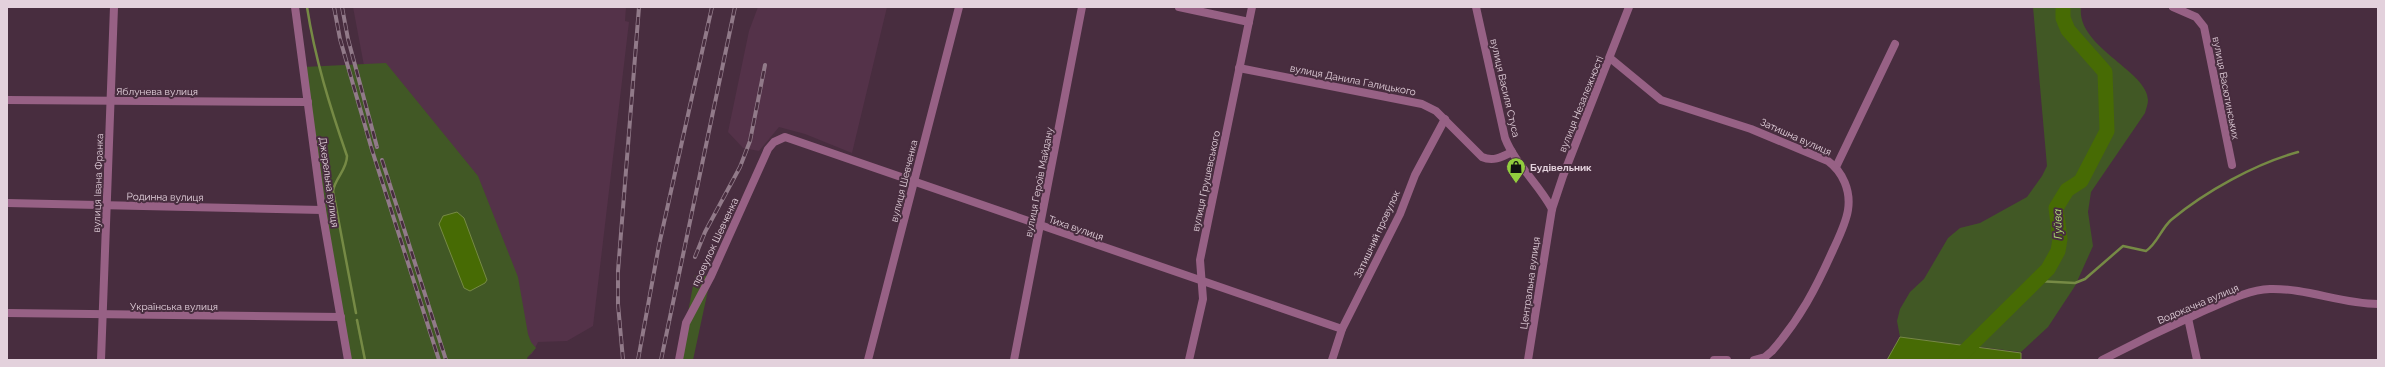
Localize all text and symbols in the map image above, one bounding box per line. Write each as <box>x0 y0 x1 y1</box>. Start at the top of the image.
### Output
street label: вулиця Васютинських <box>2211 36 2241 140</box>
street label: вулиця Василя Стуса <box>1488 38 1522 138</box>
street label: вулиця Незалежності <box>1557 54 1605 154</box>
street label: вулиця Данила Галицького <box>1289 62 1417 98</box>
street label: Яблунева вулиця <box>116 86 198 97</box>
street label: Затишна вулиця <box>1759 116 1833 158</box>
street label: вулиця Героїв Майдану <box>1023 126 1055 238</box>
street label: вулиця Грушевського <box>1190 129 1222 232</box>
street label: вулиця Івана Франка <box>91 133 105 233</box>
street label: Джерельна вулиця <box>317 136 341 228</box>
street label: вулиця Шевченка <box>888 139 920 223</box>
shop icon: Будівельник <box>1505 156 1527 184</box>
place label: Будівельник <box>1530 162 1592 173</box>
street label: Затишний провулок <box>1352 189 1402 279</box>
street label: Родинна вулиця <box>126 191 204 203</box>
street label: провулок Шевченка <box>690 196 740 288</box>
water label: Гуйва <box>2051 209 2065 239</box>
street label: Тиха вулиця <box>1047 213 1105 243</box>
street label: Центральна вулиця <box>1518 236 1542 330</box>
street label: Водокачна вулиця <box>2156 282 2240 326</box>
street label: Українська вулиця <box>130 301 218 312</box>

